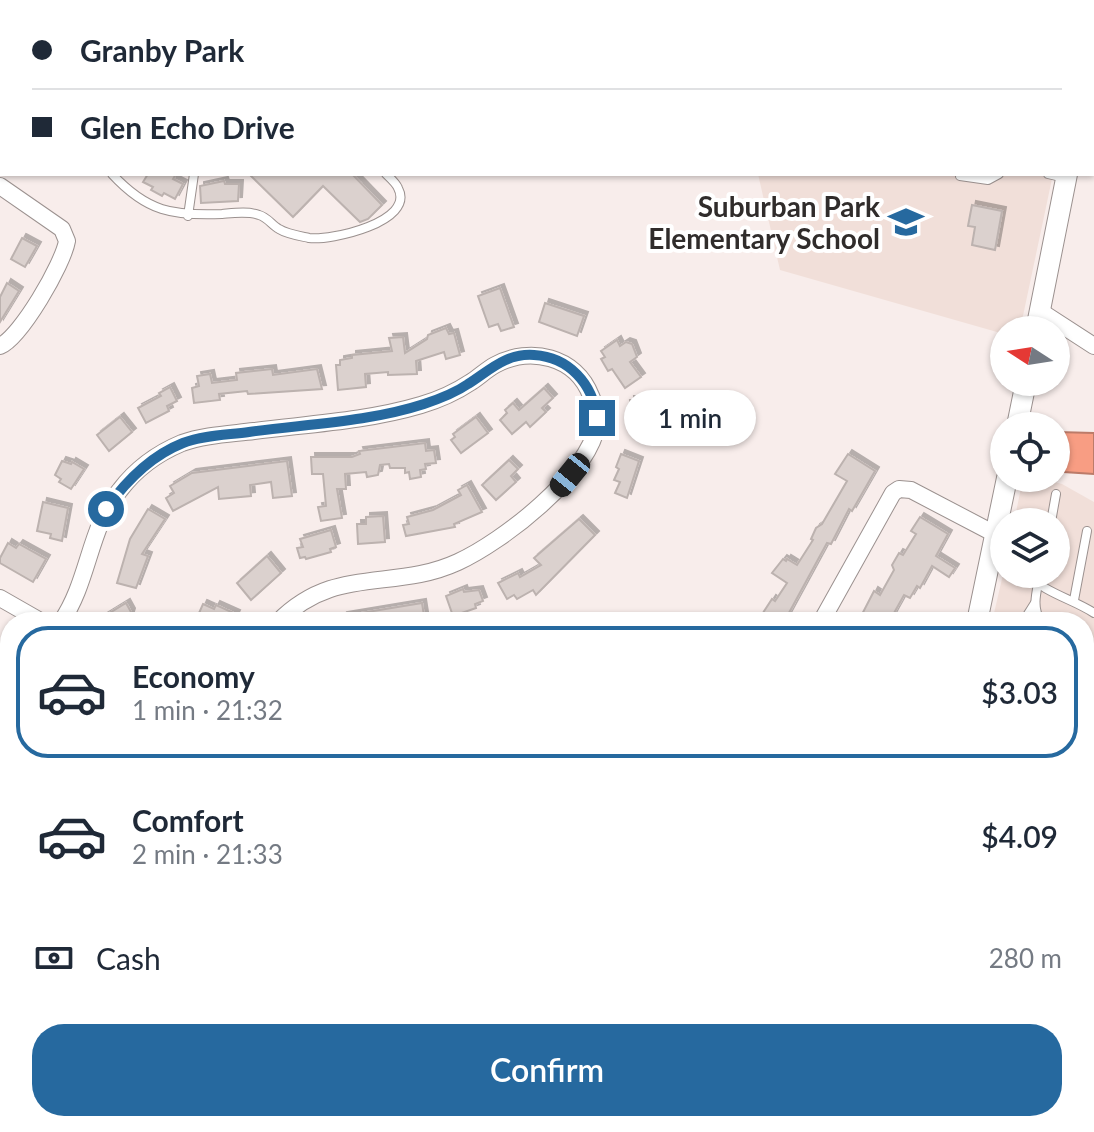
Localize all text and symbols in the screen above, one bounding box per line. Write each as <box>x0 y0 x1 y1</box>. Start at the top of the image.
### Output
text: Granby Park <box>80 32 244 68</box>
text: Glen Echo Drive <box>80 109 295 145</box>
place label: Suburban Park Elementary School <box>648 189 880 255</box>
school or university icon: Suburban Park Elementary School <box>887 203 925 241</box>
north arrow <box>990 316 1070 396</box>
map controls <box>990 316 1070 588</box>
callout: 1 min <box>625 390 757 446</box>
route end <box>579 400 615 436</box>
text: 1 min <box>658 402 722 434</box>
button: locate <box>990 412 1070 492</box>
car <box>546 449 594 501</box>
route start <box>88 491 124 527</box>
button: layers <box>990 508 1070 588</box>
icon: car <box>36 656 108 728</box>
text: Economy <box>132 658 255 694</box>
text: $3.03 <box>981 674 1058 710</box>
text: 1 min · 21:32 <box>132 694 283 726</box>
icon: car <box>36 800 108 872</box>
text: Comfort <box>132 802 244 838</box>
text: $4.09 <box>981 818 1058 854</box>
text: 2 min · 21:33 <box>132 838 283 870</box>
icon: cash <box>32 936 76 980</box>
text: Cash <box>96 940 161 976</box>
text: 280 m <box>989 942 1062 974</box>
button: Confirm <box>32 1024 1062 1116</box>

